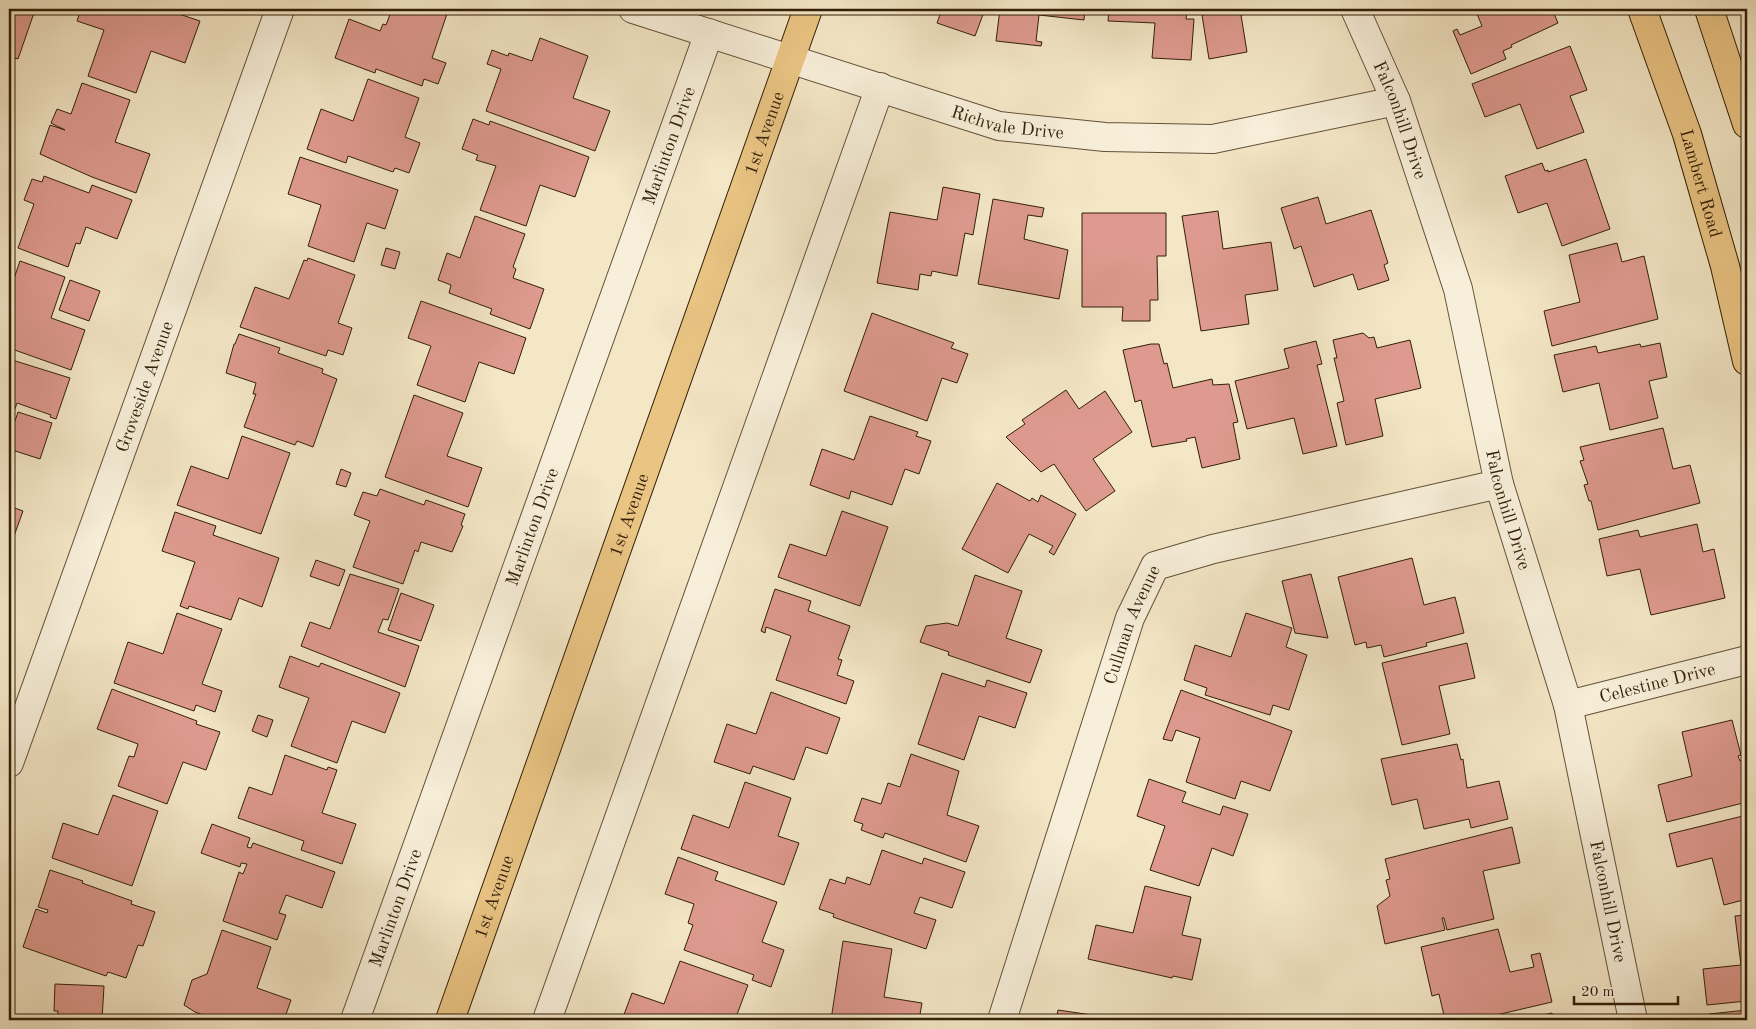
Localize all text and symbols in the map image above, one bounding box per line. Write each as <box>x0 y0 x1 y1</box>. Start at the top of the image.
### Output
street label: Falconhill Drive <box>1369 59 1429 181</box>
street label: Marlinton Drive <box>640 84 699 207</box>
street label: 1st Avenue <box>742 89 788 177</box>
street label: Richvale Drive <box>949 103 1065 143</box>
street label: Lambert Road <box>1676 127 1724 240</box>
street label: Groveside Avenue <box>113 319 177 455</box>
street label: Falconhill Drive <box>1482 448 1533 572</box>
street label: Marlinton Drive <box>503 466 562 589</box>
street label: 1st Avenue <box>607 471 653 559</box>
street label: Cullman Avenue <box>1101 563 1164 687</box>
street label: Celestine Drive <box>1598 660 1717 707</box>
street label: Falconhill Drive <box>1586 839 1629 964</box>
street label: Marlinton Drive <box>367 847 426 970</box>
street label: 1st Avenue <box>472 853 518 941</box>
scale bar <box>1574 974 1677 1006</box>
text: 20 m <box>1581 985 1615 1000</box>

